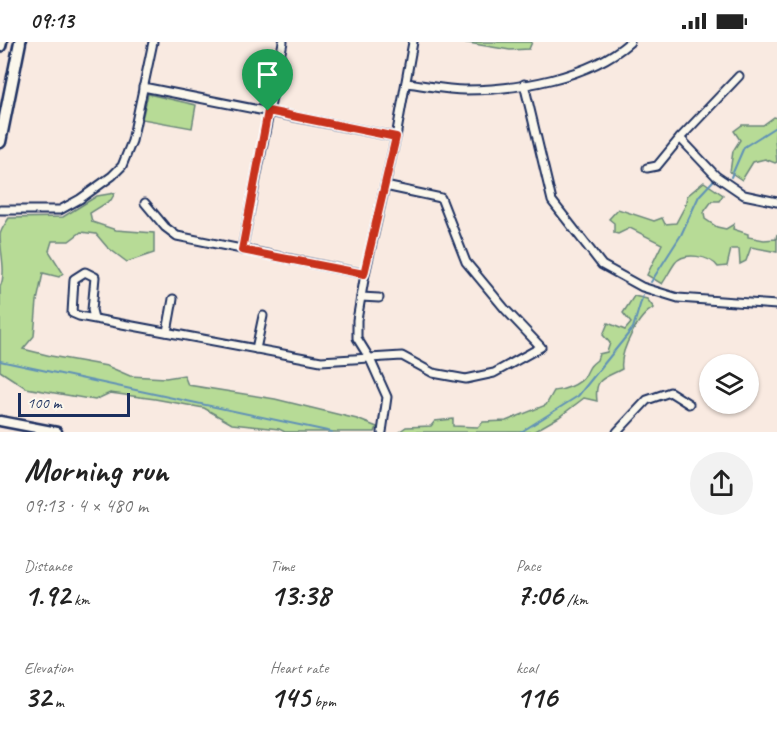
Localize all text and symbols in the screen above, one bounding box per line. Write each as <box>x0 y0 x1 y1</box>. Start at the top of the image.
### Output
text: 09:13 <box>30 7 74 35</box>
pin <box>242 49 293 111</box>
icon: arrive <box>251 58 284 91</box>
map controls <box>699 354 759 414</box>
button: layers <box>699 354 759 414</box>
scale bar <box>18 390 130 418</box>
text: 100 m <box>27 393 61 413</box>
text: Morning run <box>24 449 168 491</box>
button: share <box>690 452 753 515</box>
text: 09:13 · 4 × 480 m <box>24 493 148 518</box>
text: Distance <box>24 556 72 576</box>
text: Time <box>270 556 294 576</box>
text: Pace <box>516 556 541 576</box>
text: 1.92 <box>24 576 70 614</box>
text: 13:38 <box>270 576 330 614</box>
text: 7:06 <box>516 576 563 614</box>
text: km <box>70 590 90 610</box>
text: /km <box>563 590 588 610</box>
text: Elevation <box>24 658 73 678</box>
text: Heart rate <box>270 658 328 678</box>
text: kcal <box>516 658 537 678</box>
text: 32 <box>24 678 51 716</box>
text: 145 <box>270 678 310 716</box>
text: 116 <box>516 678 557 716</box>
text: m <box>51 692 64 712</box>
text: bpm <box>310 692 336 712</box>

